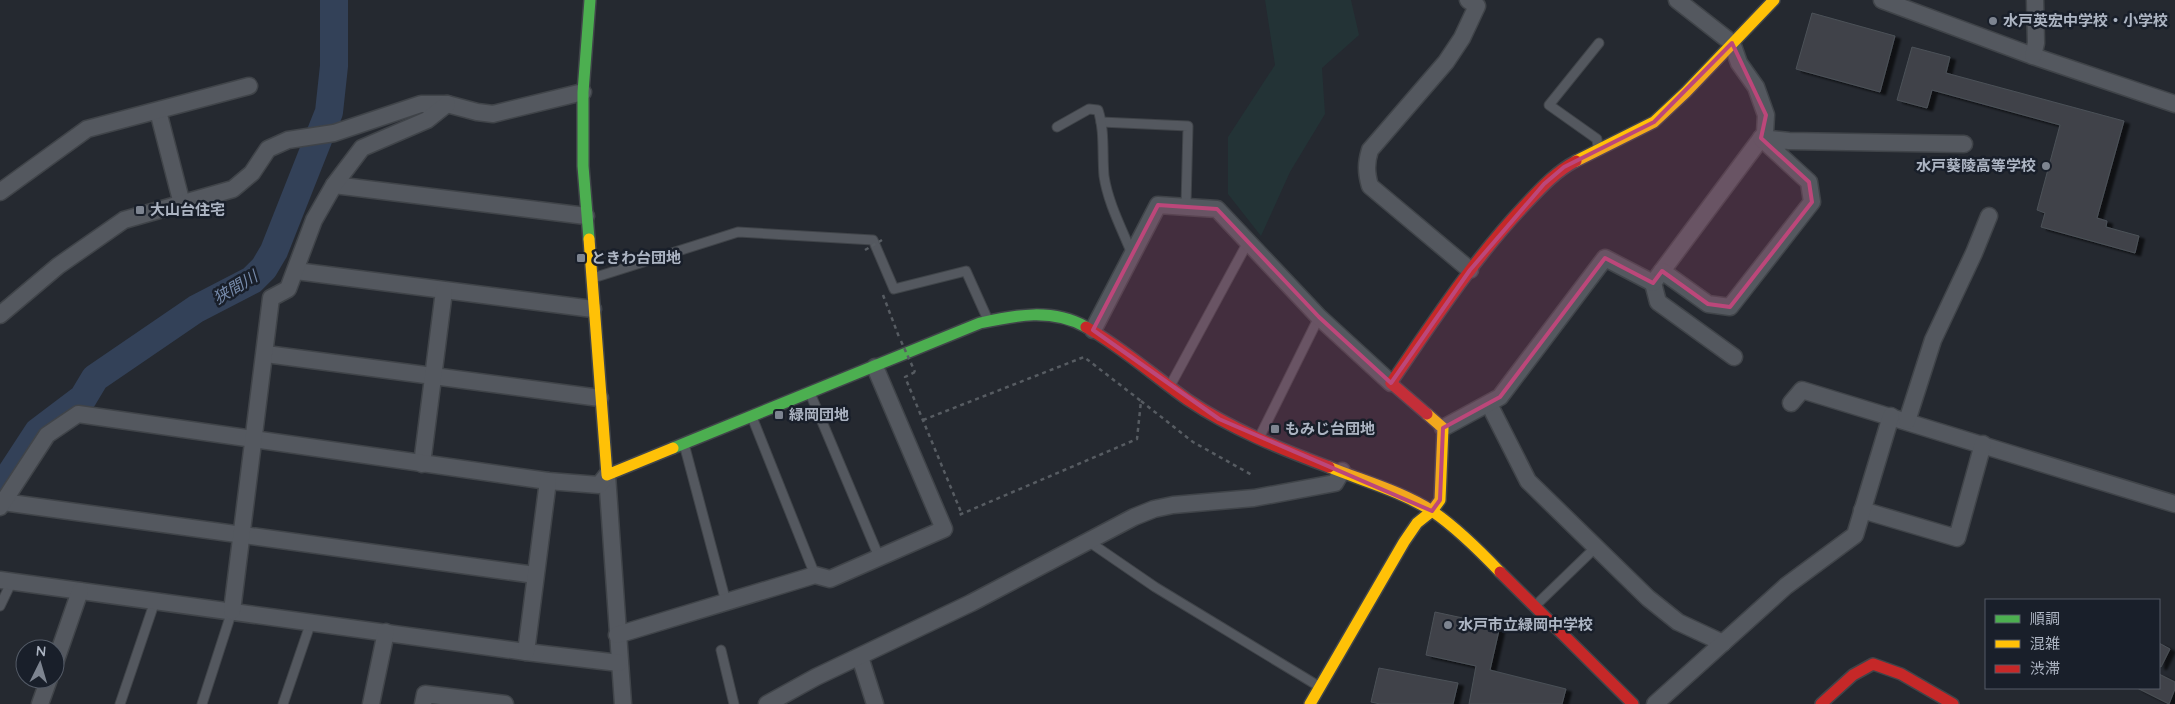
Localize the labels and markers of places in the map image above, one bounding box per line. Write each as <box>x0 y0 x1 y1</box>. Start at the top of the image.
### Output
place label: 水戸英宏中学校・小学校 <box>2003 11 2168 30</box>
marker: 水戸英宏中学校・小学校 <box>1987 15 1999 27</box>
place label: 水戸葵陵高等学校 <box>1916 156 2036 175</box>
marker: 水戸葵陵高等学校 <box>2040 160 2052 172</box>
place label: 大山台住宅 <box>150 200 225 219</box>
marker: 大山台住宅 <box>134 204 146 216</box>
place label: ときわ台団地 <box>591 248 681 267</box>
marker: ときわ台団地 <box>575 252 587 264</box>
place label: 緑岡団地 <box>789 405 849 424</box>
marker: 緑岡団地 <box>773 409 785 421</box>
place label: もみじ台団地 <box>1285 419 1375 438</box>
marker: もみじ台団地 <box>1269 423 1281 435</box>
place label: 水戸市立緑岡中学校 <box>1458 615 1593 634</box>
marker: 水戸市立緑岡中学校 <box>1442 619 1454 631</box>

